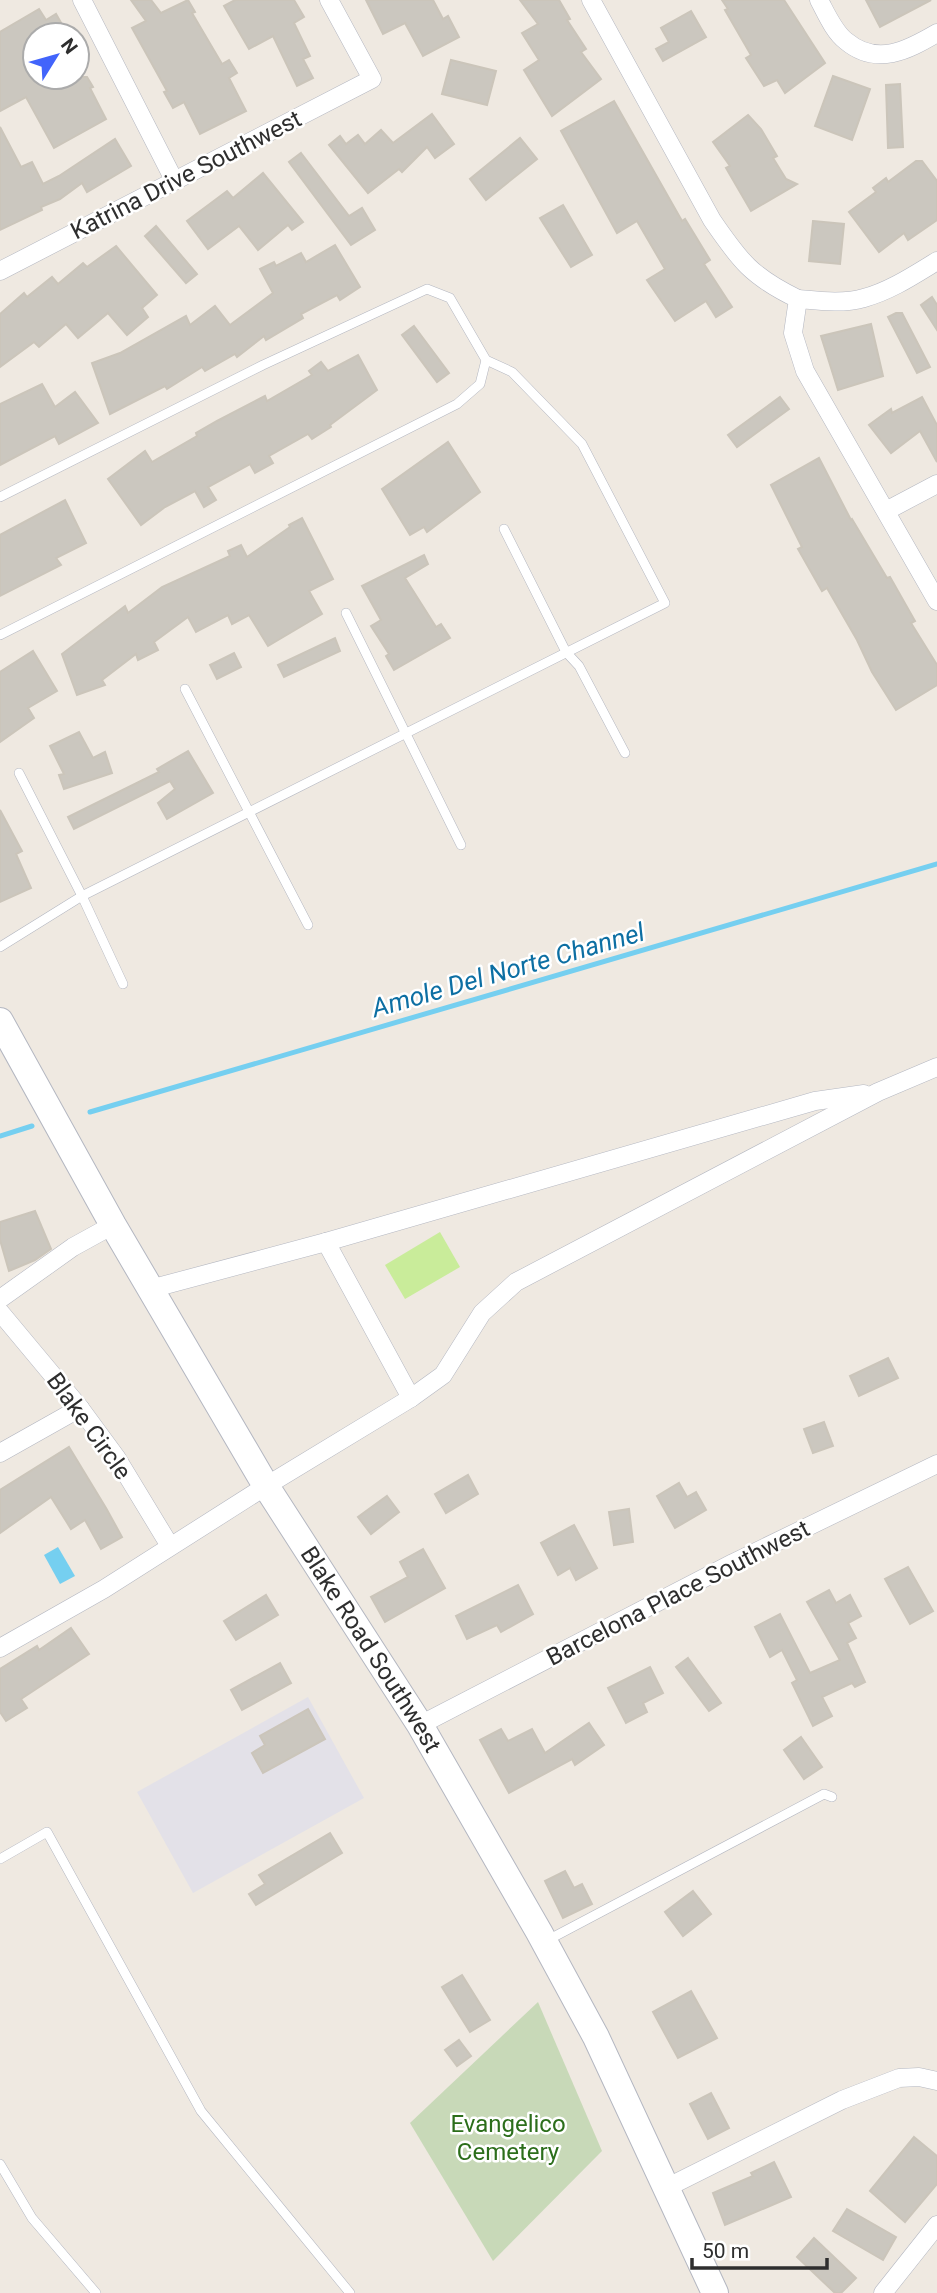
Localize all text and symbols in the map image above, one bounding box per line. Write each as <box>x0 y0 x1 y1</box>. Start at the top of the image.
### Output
north arrow <box>21 21 91 91</box>
text: N <box>56 34 82 58</box>
street label: Katrina Drive Southwest <box>66 105 306 245</box>
water label: Amole Del Norte Channel <box>366 916 649 1024</box>
street label: Blake Circle <box>41 1367 137 1485</box>
street label: Barcelona Place Southwest <box>542 1514 814 1672</box>
street label: Blake Road Southwest <box>295 1541 447 1758</box>
park label: Evangelico Cemetery <box>450 2110 566 2166</box>
scale bar <box>692 2226 827 2270</box>
text: 50 m <box>702 2239 749 2263</box>

